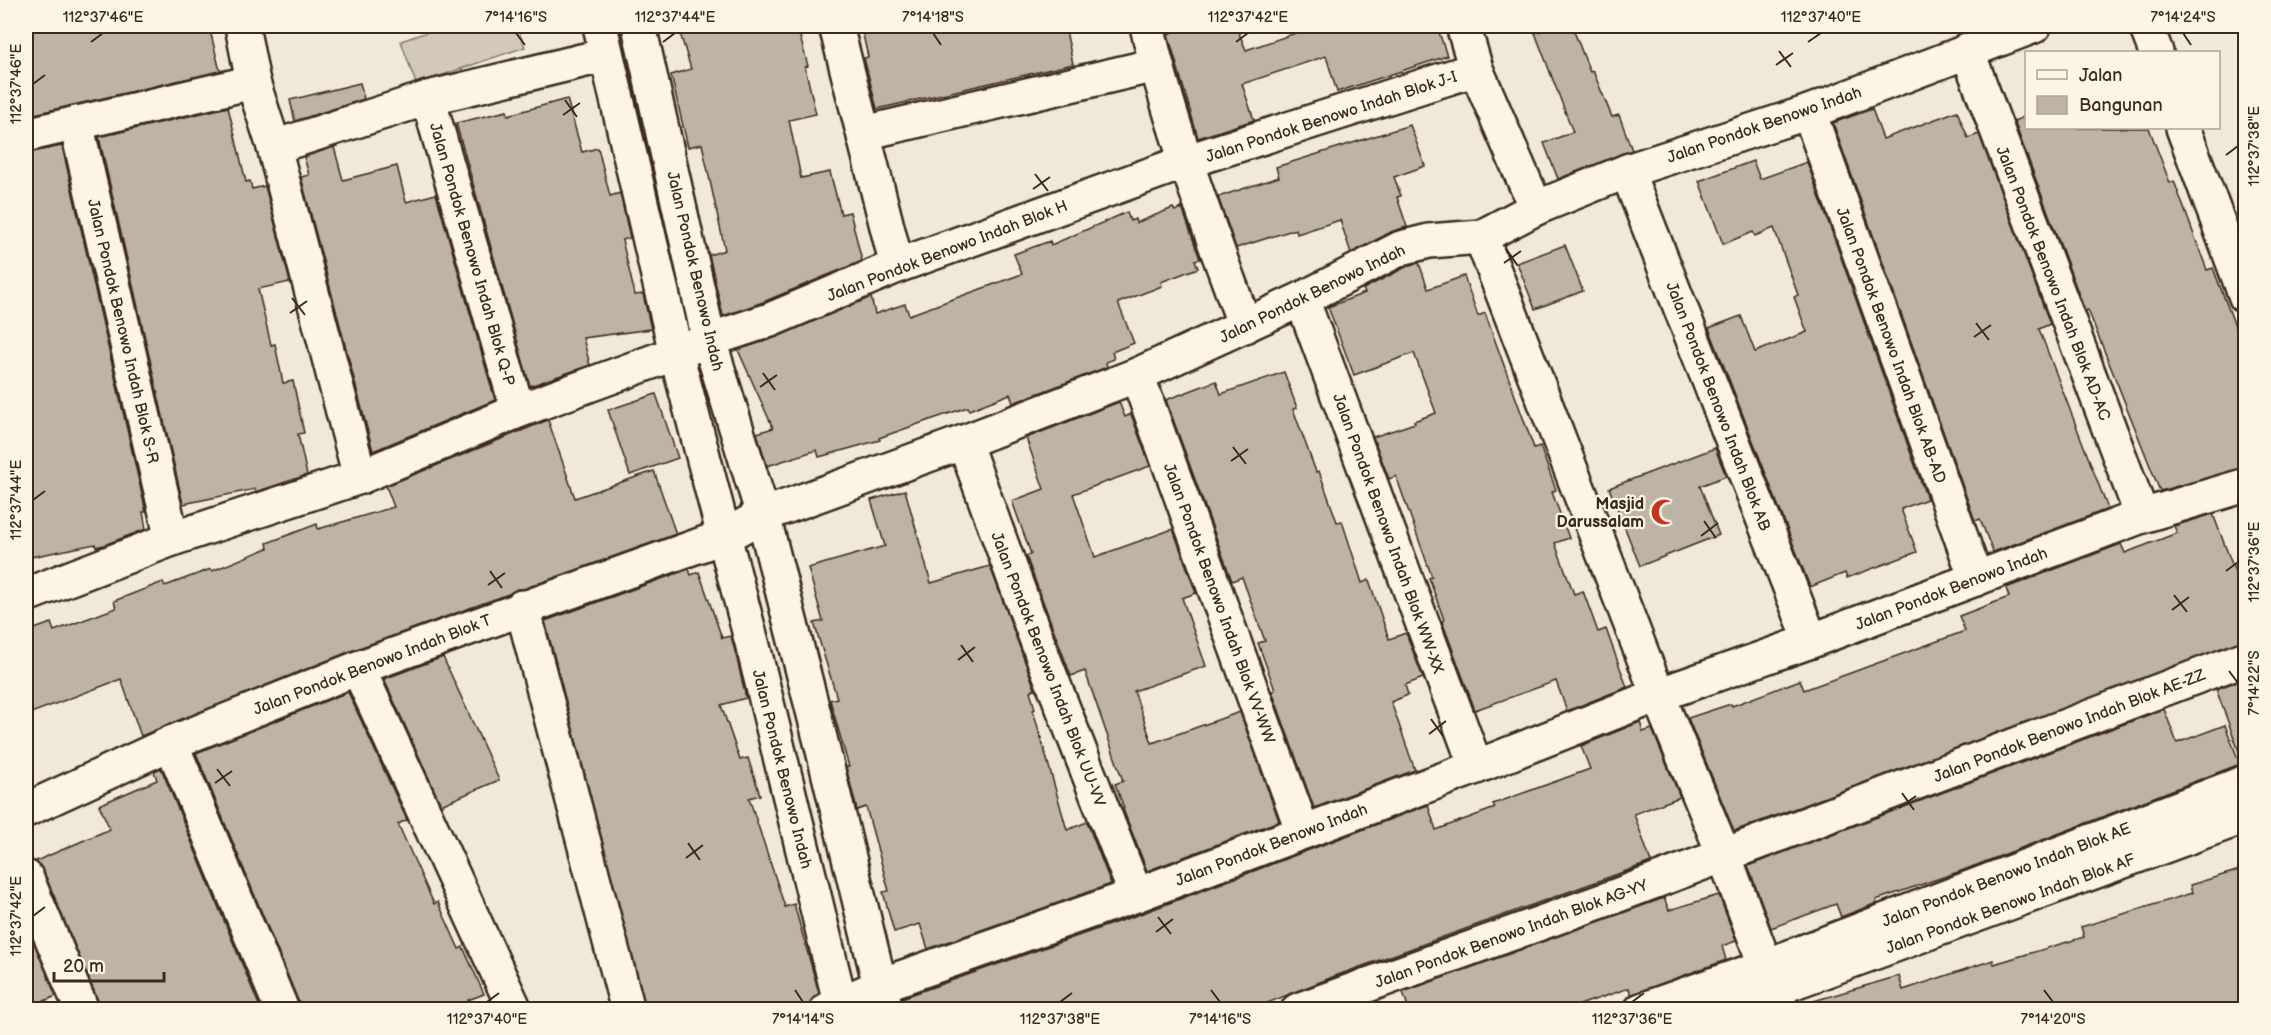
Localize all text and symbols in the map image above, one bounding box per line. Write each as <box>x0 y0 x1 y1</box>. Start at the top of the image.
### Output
text: 112°37'46"E <box>63 8 143 27</box>
text: 7°14'16"S <box>485 8 547 27</box>
text: 112°37'44"E <box>635 8 715 27</box>
text: 7°14'18"S <box>902 8 964 27</box>
text: 112°37'42"E <box>1208 8 1288 27</box>
text: 112°37'40"E <box>1781 8 1861 27</box>
text: 7°14'24"S <box>2150 8 2216 27</box>
text: 112°37'46"E <box>7 44 26 124</box>
legend <box>2025 51 2220 129</box>
text: Jalan <box>2079 65 2122 86</box>
street label: Jalan Pondok Benowo Indah Blok J-I <box>1203 68 1460 167</box>
street label: Jalan Pondok Benowo Indah <box>1665 83 1864 168</box>
text: Bangunan <box>2079 95 2163 116</box>
text: 112°37'38"E <box>2245 106 2264 186</box>
street label: Jalan Pondok Benowo Indah Blok Q-P <box>425 121 518 388</box>
street label: Jalan Pondok Benowo Indah Blok AD-AC <box>1991 144 2114 423</box>
street label: Jalan Pondok Benowo Indah <box>662 170 727 373</box>
street label: Jalan Pondok Benowo Indah Blok S-R <box>83 197 162 466</box>
street label: Jalan Pondok Benowo Indah Blok H <box>825 197 1071 306</box>
street label: Jalan Pondok Benowo Indah Blok AB-AD <box>1832 205 1950 486</box>
street label: Jalan Pondok Benowo Indah <box>1217 241 1409 348</box>
street label: Jalan Pondok Benowo Indah Blok AB <box>1661 279 1774 534</box>
street label: Jalan Pondok Benowo Indah Blok WW-XX <box>1328 391 1448 677</box>
text: 112°37'44"E <box>7 460 26 540</box>
street label: Jalan Pondok Benowo Indah Blok VV-WW <box>1159 461 1278 747</box>
place label: Masjid Darussalam <box>1557 495 1644 532</box>
mosque icon: Masjid Darussalam <box>1649 497 1679 527</box>
text: 112°37'36"E <box>2245 522 2264 602</box>
street label: Jalan Pondok Benowo Indah Blok UU-VV <box>986 530 1109 810</box>
street label: Jalan Pondok Benowo Indah <box>1853 544 2051 635</box>
street label: Jalan Pondok Benowo Indah Blok T <box>251 611 495 720</box>
text: 7°14'22"S <box>2245 651 2264 715</box>
street label: Jalan Pondok Benowo Indah Blok AE-ZZ <box>1931 666 2208 787</box>
street label: Jalan Pondok Benowo Indah <box>748 668 816 871</box>
street label: Jalan Pondok Benowo Indah <box>1173 800 1371 891</box>
street label: Jalan Pondok Benowo Indah Blok AE <box>1880 819 2134 932</box>
street label: Jalan Pondok Benowo Indah Blok AF <box>1883 850 2138 958</box>
text: 112°37'42"E <box>7 876 26 956</box>
street label: Jalan Pondok Benowo Indah Blok AG-YY <box>1373 876 1651 993</box>
scale bar <box>54 945 164 983</box>
text: 20 m <box>63 956 104 977</box>
text: 112°37'40"E <box>447 1010 527 1029</box>
text: 7°14'14"S <box>772 1010 834 1029</box>
text: 112°37'38"E <box>1020 1010 1100 1029</box>
text: 7°14'16"S <box>1189 1010 1251 1029</box>
text: 112°37'36"E <box>1592 1010 1672 1029</box>
text: 7°14'20"S <box>2021 1010 2085 1029</box>

